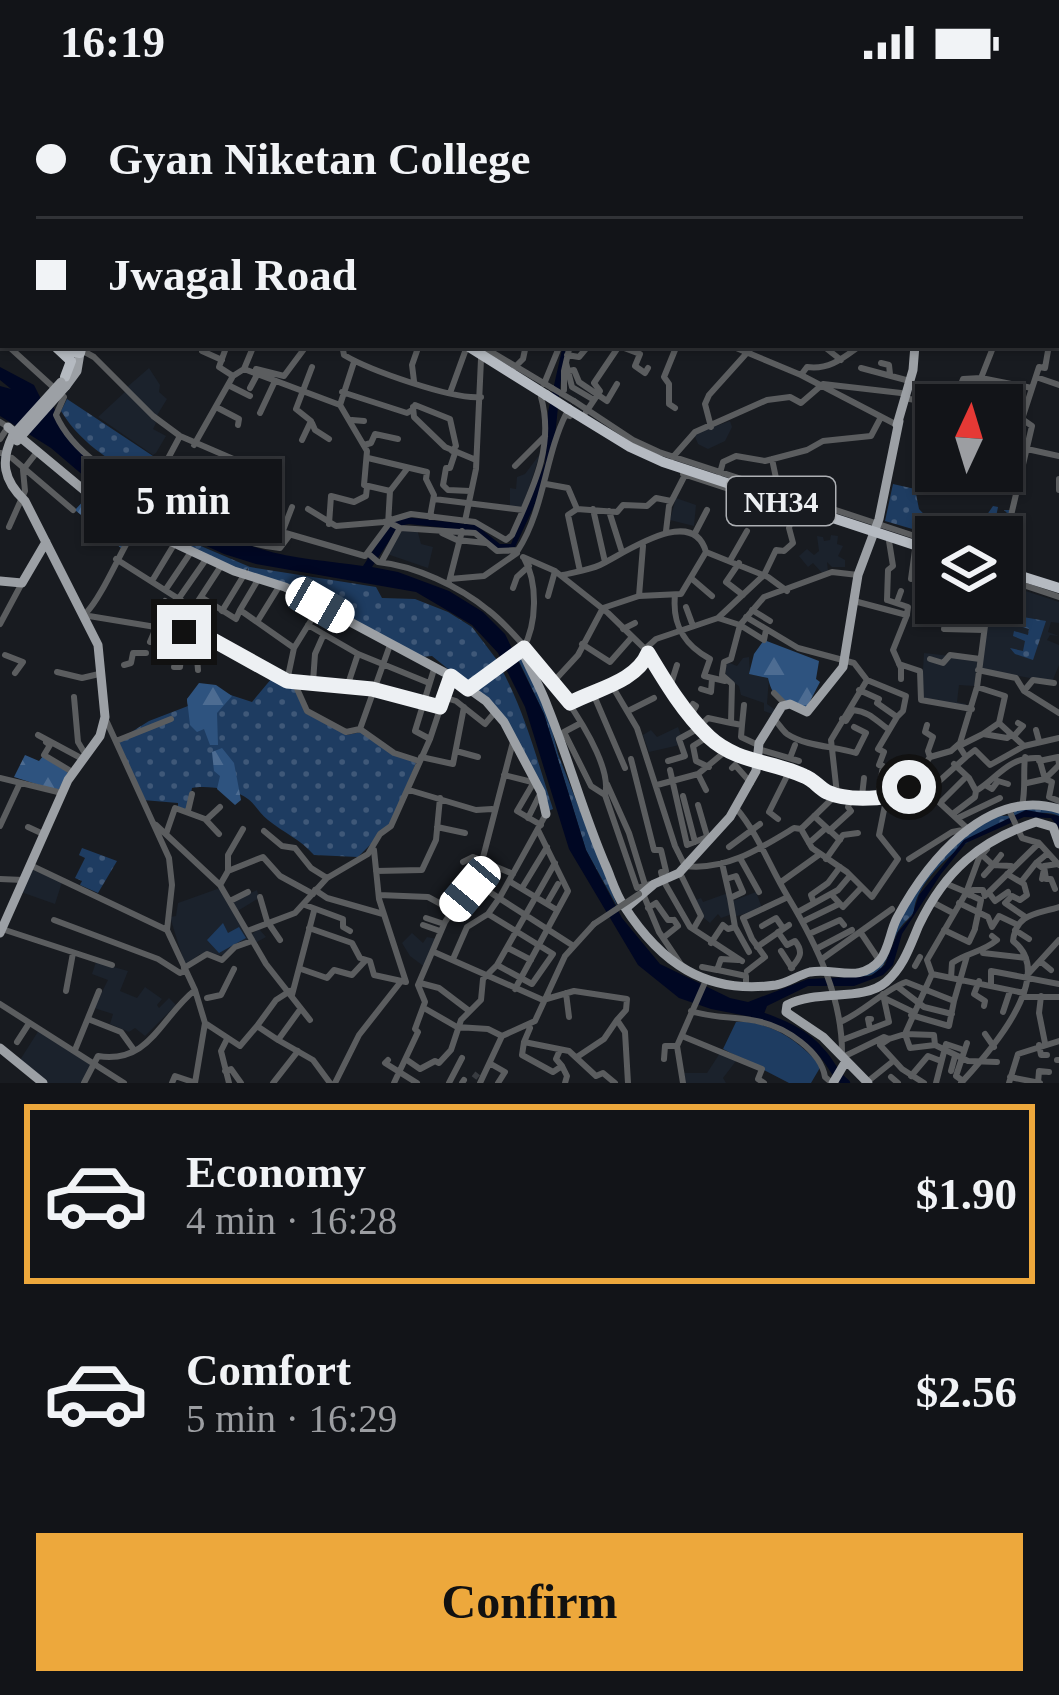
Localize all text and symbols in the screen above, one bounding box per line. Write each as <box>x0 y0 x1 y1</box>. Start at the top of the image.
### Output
text: 16:19 <box>60 17 165 67</box>
text: Gyan Niketan College <box>108 134 531 184</box>
text: Jwagal Road <box>108 250 357 300</box>
north arrow <box>915 384 1023 492</box>
map controls <box>915 384 1023 624</box>
callout: 5 min <box>85 458 283 542</box>
road number: NH34 <box>727 477 835 525</box>
text: 5 min <box>136 479 230 522</box>
button: layers <box>915 516 1023 624</box>
car <box>280 571 360 639</box>
route end <box>157 605 211 659</box>
route start <box>882 760 936 814</box>
car <box>433 850 507 928</box>
icon: car <box>42 1140 150 1248</box>
text: Economy <box>186 1147 366 1197</box>
text: $1.90 <box>916 1169 1017 1219</box>
text: 4 min · 16:28 <box>186 1199 397 1242</box>
icon: car <box>42 1338 150 1446</box>
text: Comfort <box>186 1345 351 1395</box>
text: $2.56 <box>916 1367 1017 1417</box>
text: 5 min · 16:29 <box>186 1397 397 1440</box>
button: Confirm <box>36 1533 1023 1671</box>

